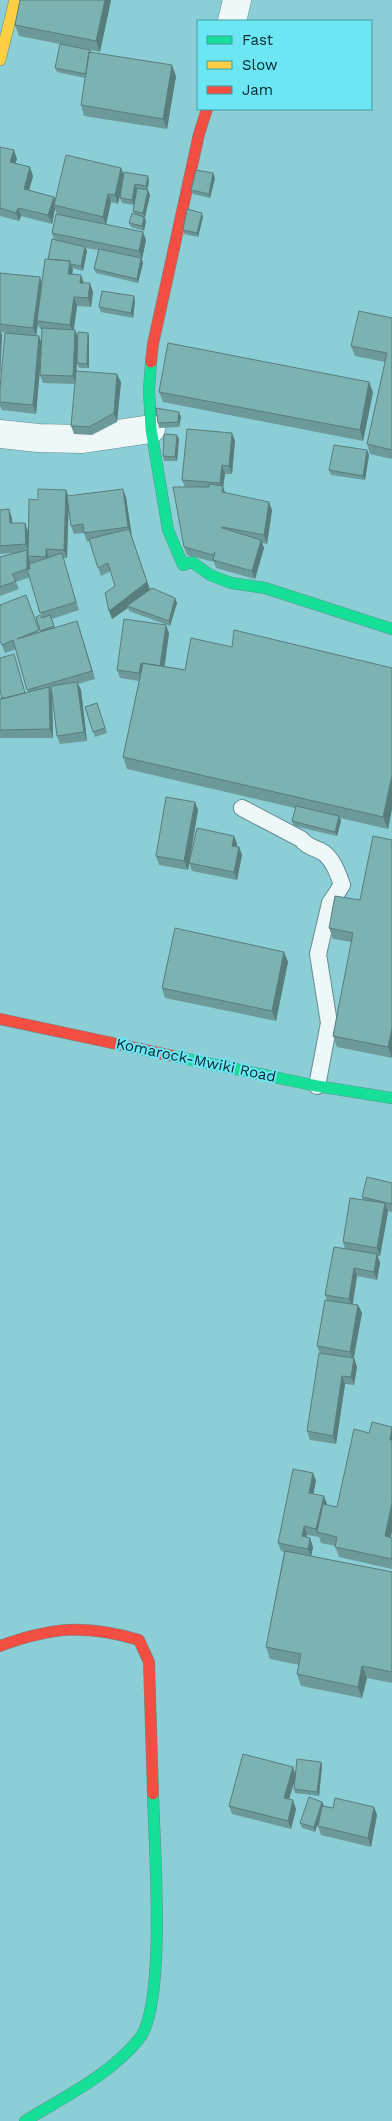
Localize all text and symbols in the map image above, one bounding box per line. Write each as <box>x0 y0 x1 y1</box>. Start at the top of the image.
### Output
legend <box>197 20 372 110</box>
text: Fast <box>242 31 274 49</box>
text: Slow <box>242 56 278 74</box>
text: Jam <box>242 81 273 99</box>
street label: Komarock-Mwiki Road <box>114 1034 278 1086</box>

